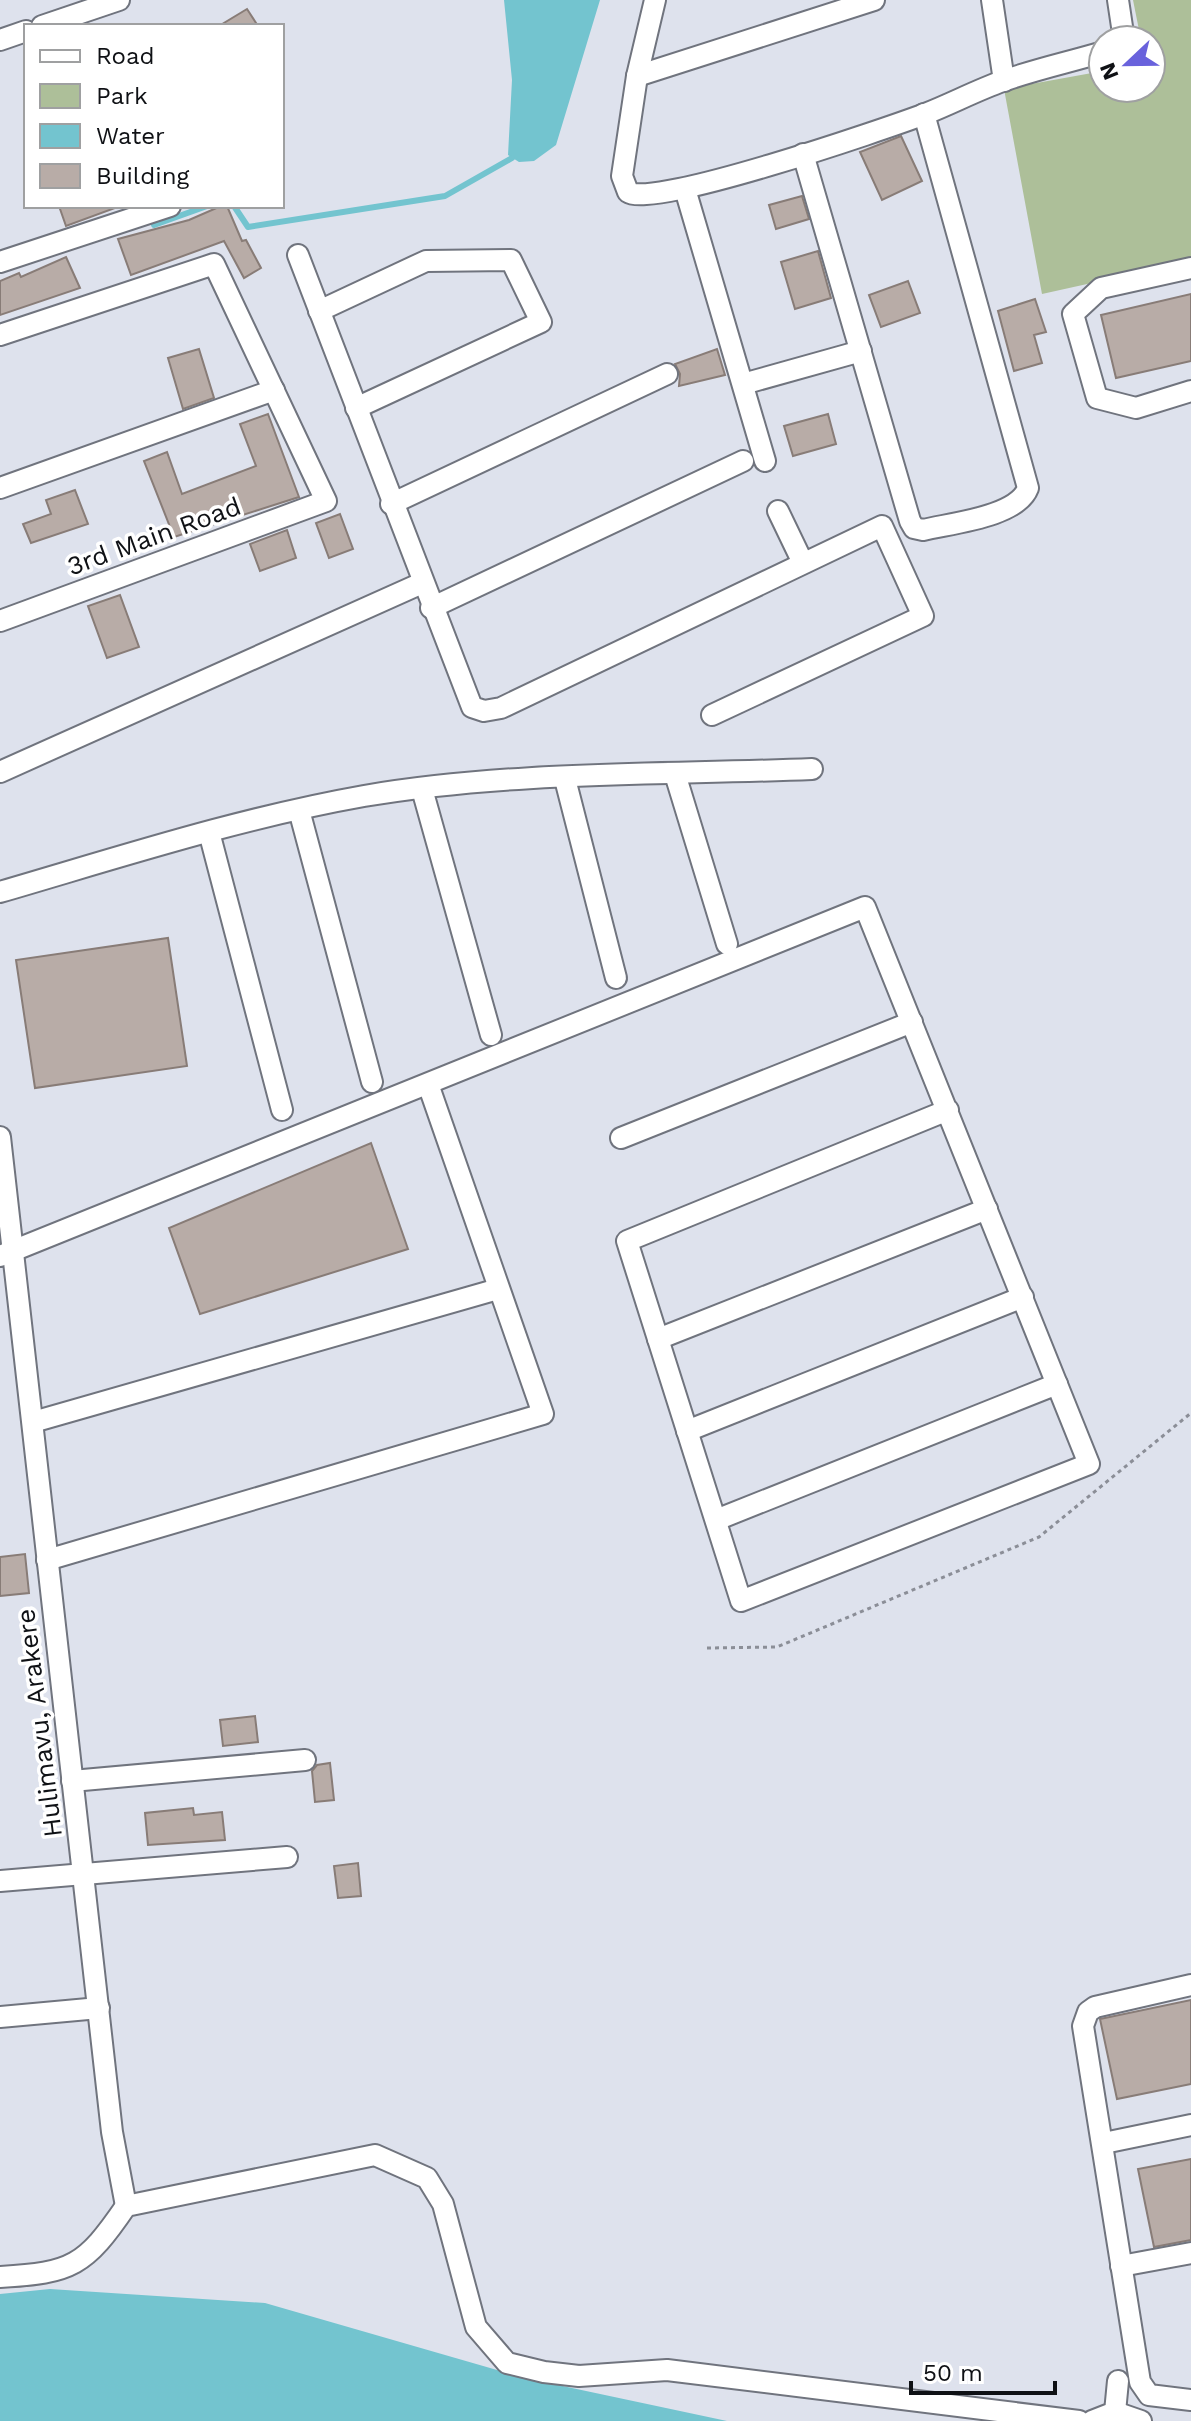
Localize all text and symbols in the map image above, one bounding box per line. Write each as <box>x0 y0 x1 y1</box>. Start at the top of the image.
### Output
legend <box>24 24 284 208</box>
north arrow <box>1087 24 1167 104</box>
text: Road <box>96 42 155 70</box>
text: N <box>1094 59 1124 84</box>
text: Park <box>96 82 148 110</box>
text: Water <box>96 122 165 150</box>
text: Building <box>96 162 189 190</box>
street label: 3rd Main Road <box>63 491 245 581</box>
street label: Hulimavu, Arakere <box>10 1607 68 1839</box>
scale bar <box>911 2345 1055 2395</box>
text: 50 m <box>923 2359 983 2387</box>

